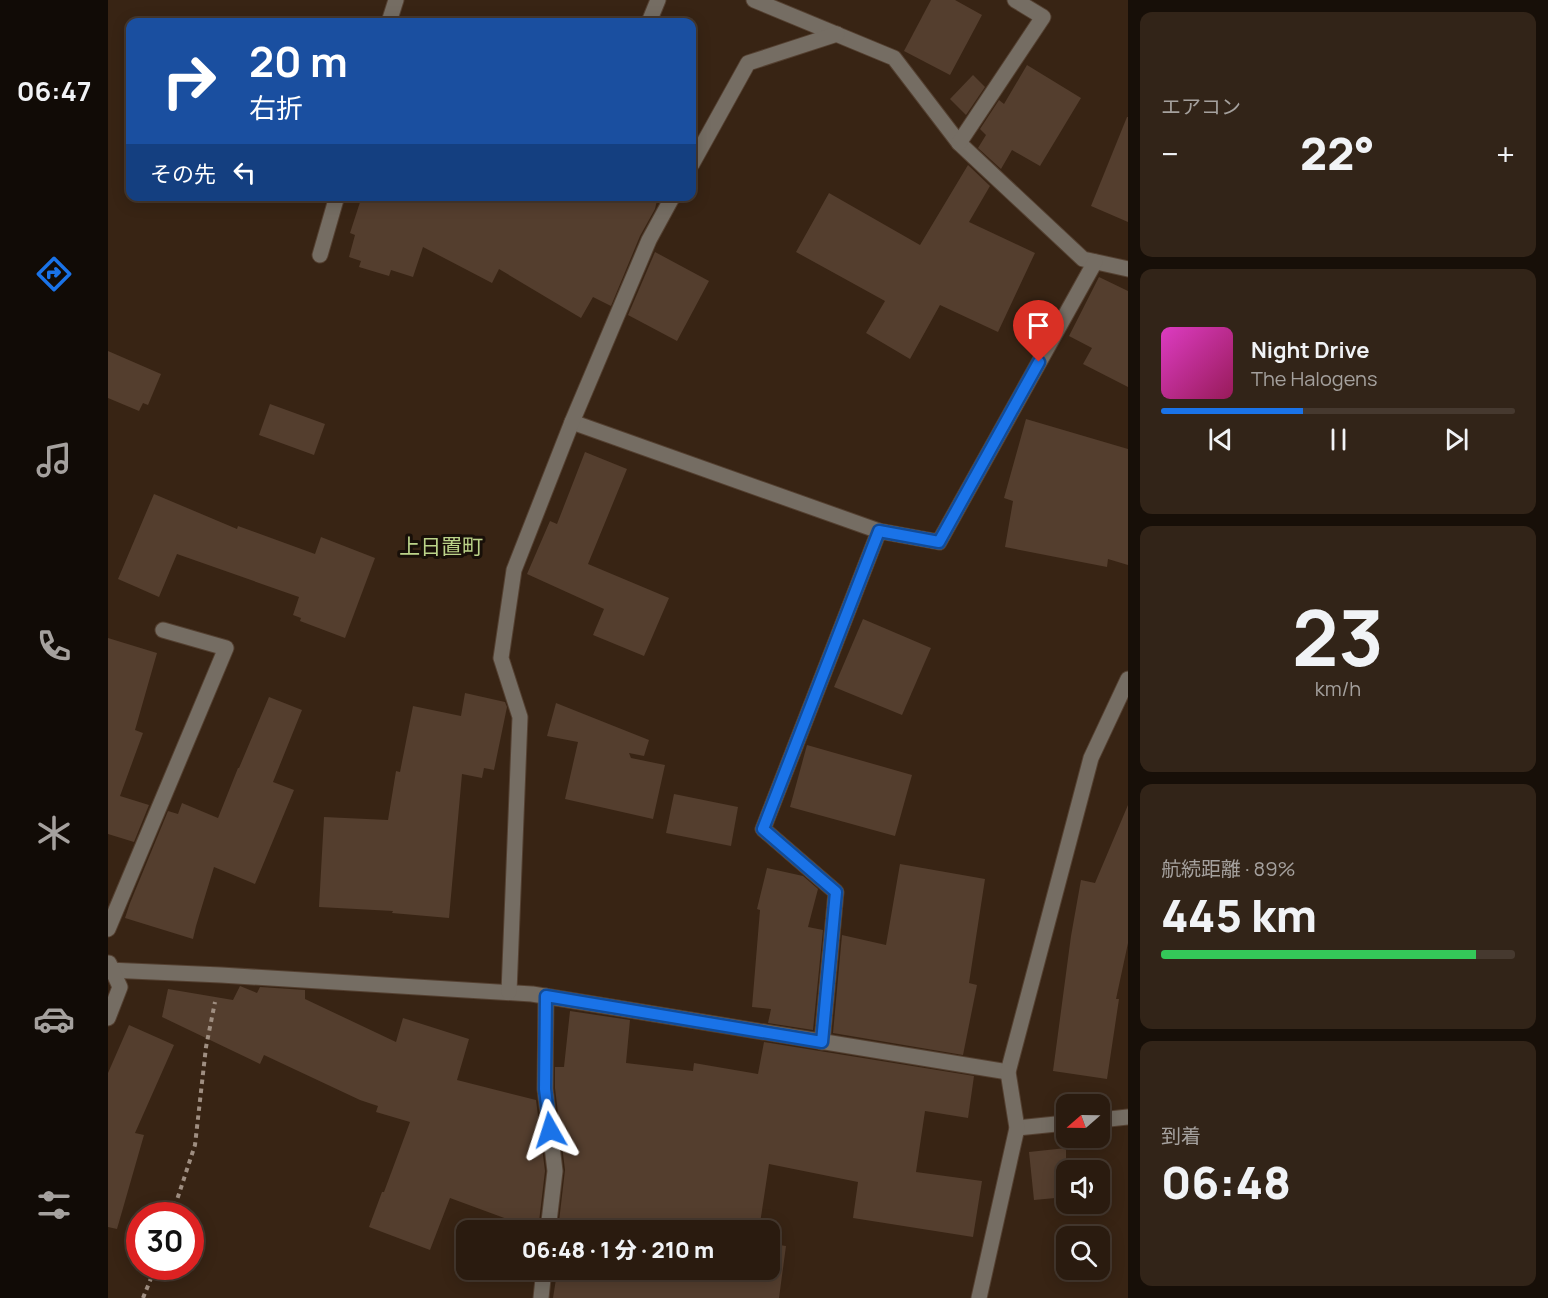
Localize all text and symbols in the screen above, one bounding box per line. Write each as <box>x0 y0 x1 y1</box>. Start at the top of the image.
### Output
text: 20 m <box>249 32 348 90</box>
icon: right <box>150 42 228 120</box>
text: 06:47 <box>17 72 91 109</box>
text: 右折 <box>249 89 303 126</box>
text: エアコン <box>1161 93 1241 120</box>
text: 22° <box>1300 122 1375 184</box>
text: − <box>1161 131 1179 176</box>
text: + <box>1496 131 1515 176</box>
icon: left <box>228 156 261 189</box>
text: その先 <box>150 159 216 189</box>
icon: directions <box>33 253 75 295</box>
pin <box>1013 300 1064 362</box>
icon: arrive <box>1022 309 1055 342</box>
text: Night Drive <box>1251 335 1370 365</box>
text: The Halogens <box>1251 365 1377 392</box>
icon: previous <box>1204 423 1237 456</box>
icon: pause <box>1322 423 1355 456</box>
icon: next <box>1440 423 1473 456</box>
icon: music <box>33 439 75 481</box>
district label: 上日置町 <box>399 532 483 560</box>
text: 23 <box>1292 583 1384 689</box>
icon: phone <box>33 625 75 667</box>
text: km/h <box>1315 675 1361 702</box>
icon: climate <box>33 812 75 854</box>
text: 航続距離 · 89% <box>1161 855 1296 882</box>
text: 445 km <box>1161 884 1317 946</box>
icon: car <box>33 998 75 1040</box>
north arrow <box>1056 1094 1110 1148</box>
map controls <box>1056 1094 1110 1280</box>
position arrow <box>518 1098 582 1162</box>
text: 到着 <box>1161 1122 1201 1149</box>
text: 06:48 <box>1161 1151 1291 1213</box>
button: sound <box>1056 1160 1110 1214</box>
icon: filters <box>33 1184 75 1226</box>
speed limit sign: 30 <box>126 1202 204 1280</box>
button: search <box>1056 1226 1110 1280</box>
text: 06:48 · 1 分 · 210 m <box>522 1235 714 1265</box>

